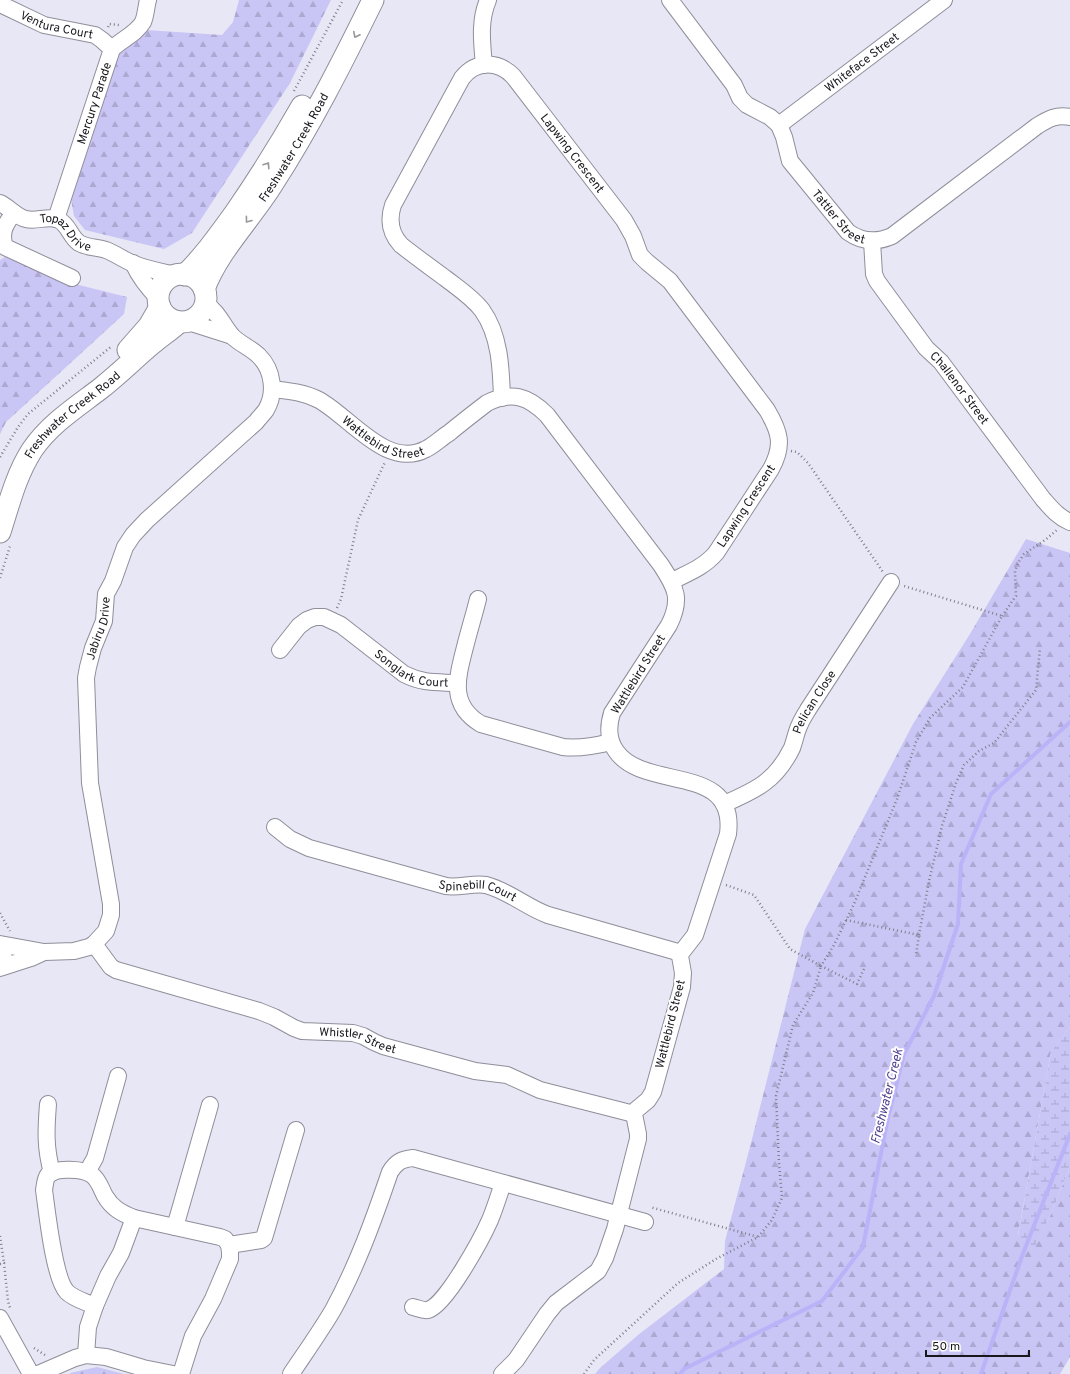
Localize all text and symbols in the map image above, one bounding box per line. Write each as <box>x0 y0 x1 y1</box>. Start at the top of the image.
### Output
street label: Ventura Court <box>17 8 94 43</box>
street label: Whiteface Street <box>822 30 903 96</box>
one-way arrow <box>353 31 361 38</box>
street label: Mercury Parade <box>74 60 116 146</box>
street label: Freshwater Creek Road <box>256 91 333 206</box>
street label: Lapwing Crescent <box>536 111 607 197</box>
one-way arrow <box>262 162 270 169</box>
street label: Tattler Street <box>808 187 867 248</box>
street label: Topaz Drive <box>39 211 93 256</box>
one-way arrow <box>246 215 253 222</box>
street label: Challenor Street <box>926 349 992 428</box>
street label: Freshwater Creek Road <box>22 368 124 462</box>
street label: Wattlebird Street <box>338 413 427 463</box>
street label: Lapwing Crescent <box>714 462 780 551</box>
street label: Jabiru Drive <box>83 596 115 662</box>
street label: Wattlebird Street <box>608 632 670 717</box>
street label: Songlark Court <box>370 647 449 692</box>
street label: Pelican Close <box>790 668 840 736</box>
street label: Spinebill Court <box>436 877 519 906</box>
street label: Wattlebird Street <box>652 978 690 1070</box>
street label: Whistler Street <box>319 1025 398 1058</box>
water label: Freshwater Creek <box>868 1047 908 1146</box>
scale bar <box>926 1332 1029 1358</box>
text: 50 m <box>932 1339 960 1355</box>

